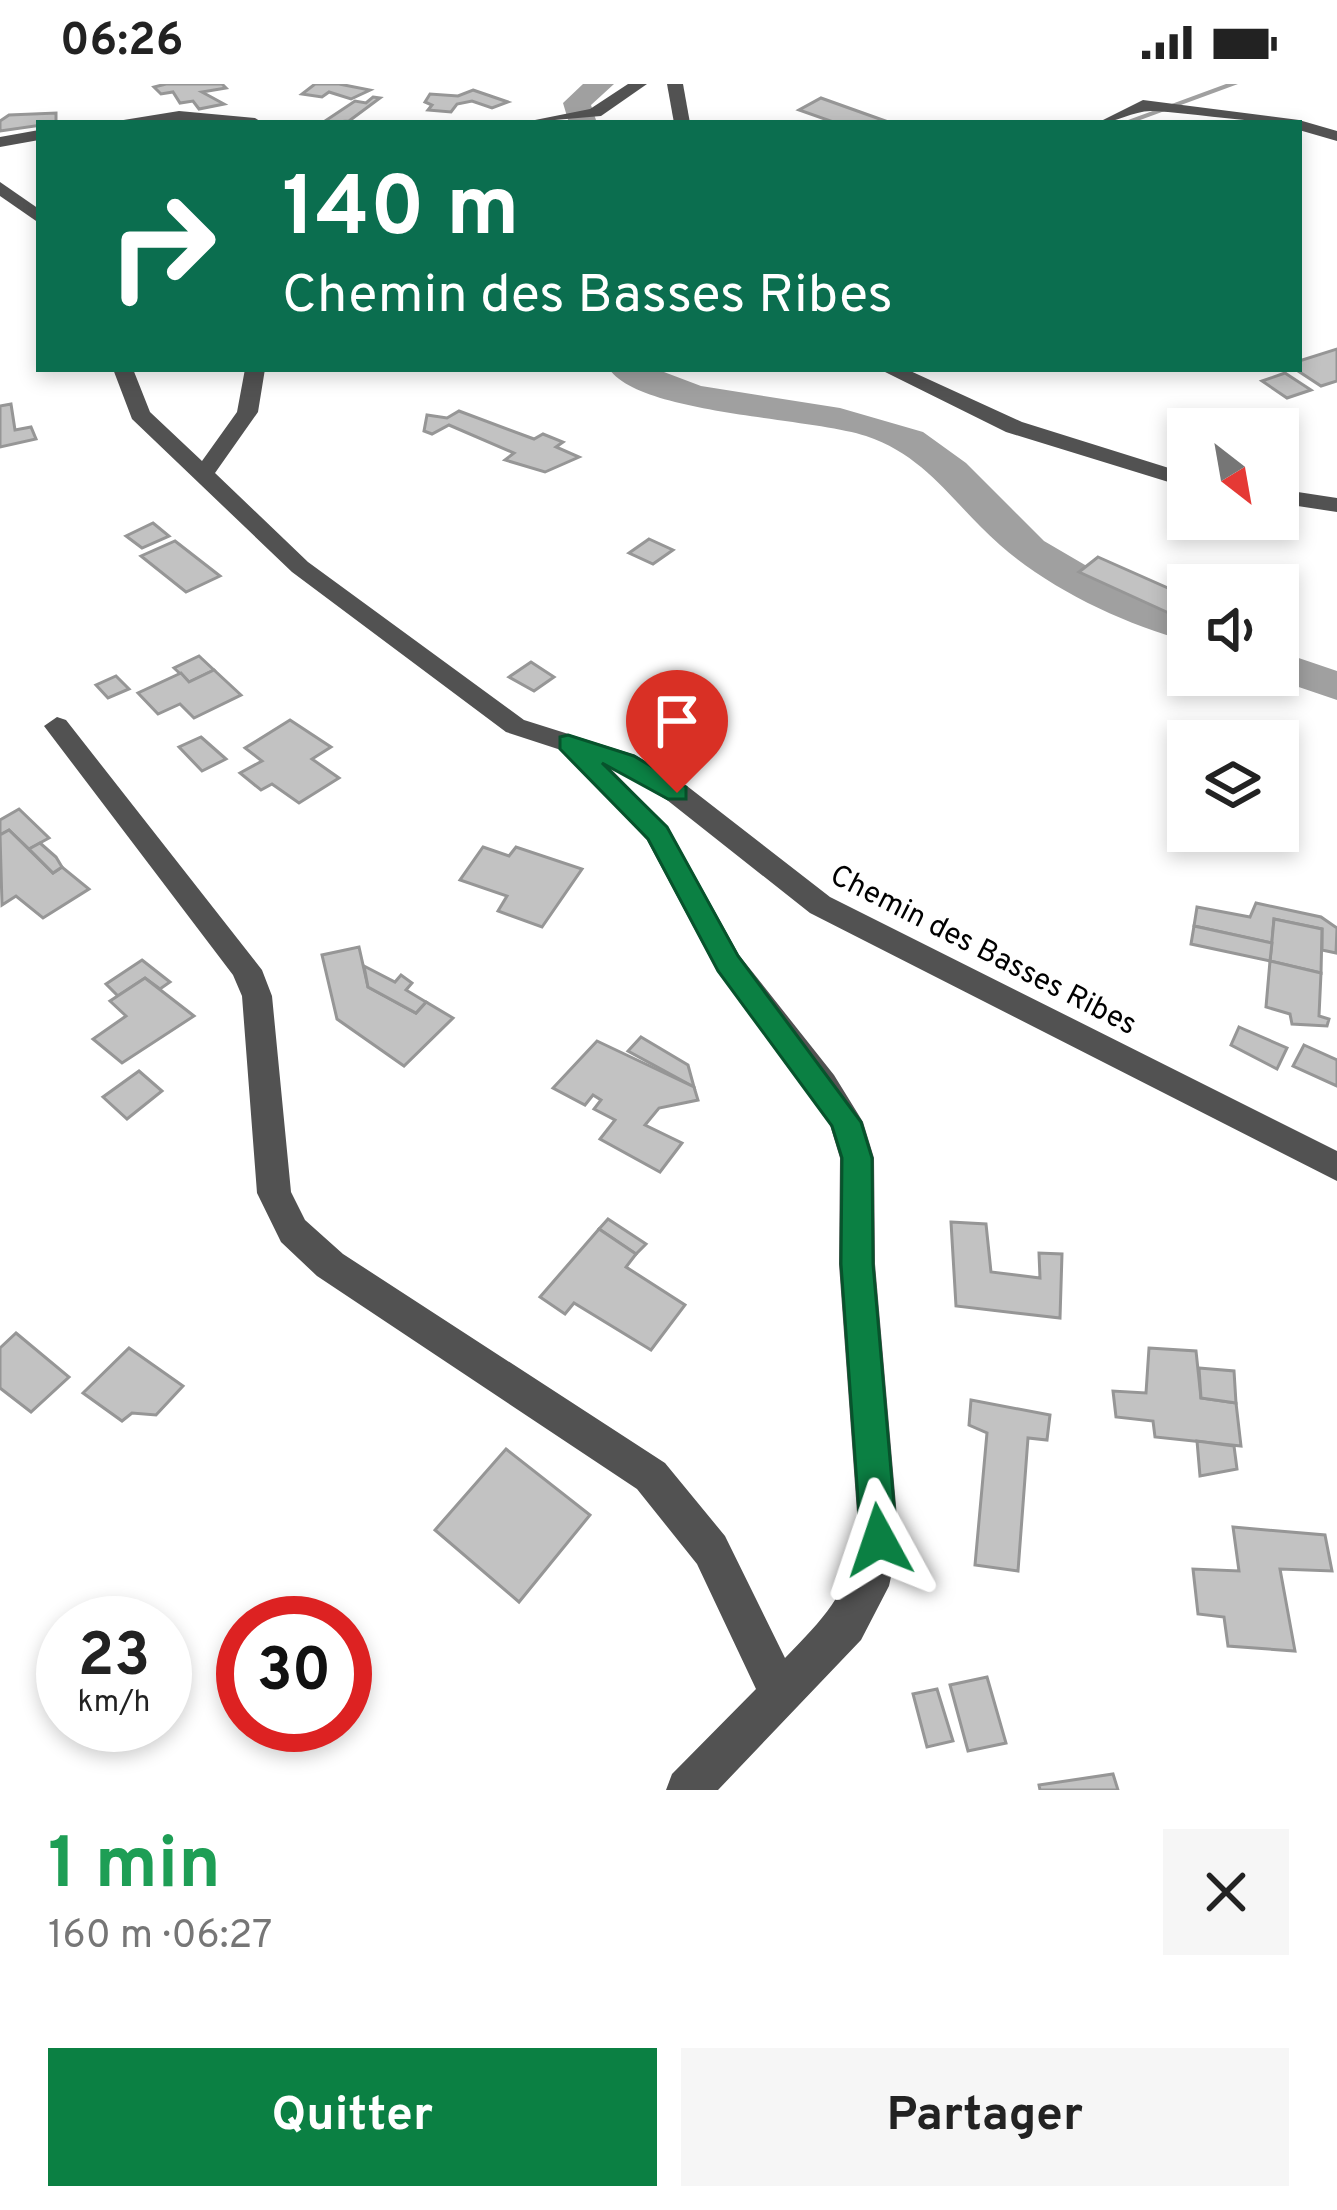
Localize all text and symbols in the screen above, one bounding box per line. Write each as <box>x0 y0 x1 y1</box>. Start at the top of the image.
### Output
text: 06:26 <box>60 14 183 71</box>
text: 140 m <box>282 159 519 265</box>
icon: right <box>84 168 240 324</box>
text: Chemin des Basses Ribes <box>282 263 893 332</box>
north arrow <box>1167 408 1299 540</box>
map controls <box>1167 408 1299 852</box>
button: sound <box>1167 564 1299 696</box>
pin <box>626 670 728 793</box>
icon: arrive <box>644 688 710 754</box>
button: layers <box>1167 720 1299 852</box>
street label: Chemin des Basses Ribes <box>823 858 1142 1045</box>
position arrow <box>816 1477 942 1603</box>
speed limit sign: 30 <box>216 1596 372 1752</box>
text: 23 <box>78 1621 150 1697</box>
text: km/h <box>78 1685 150 1722</box>
text: 1 min <box>48 1822 221 1914</box>
button: close <box>1163 1829 1289 1955</box>
text: 160 m · 06:27 <box>48 1913 272 1962</box>
button: Quitter <box>48 2048 657 2186</box>
button: Partager <box>681 2048 1289 2186</box>

